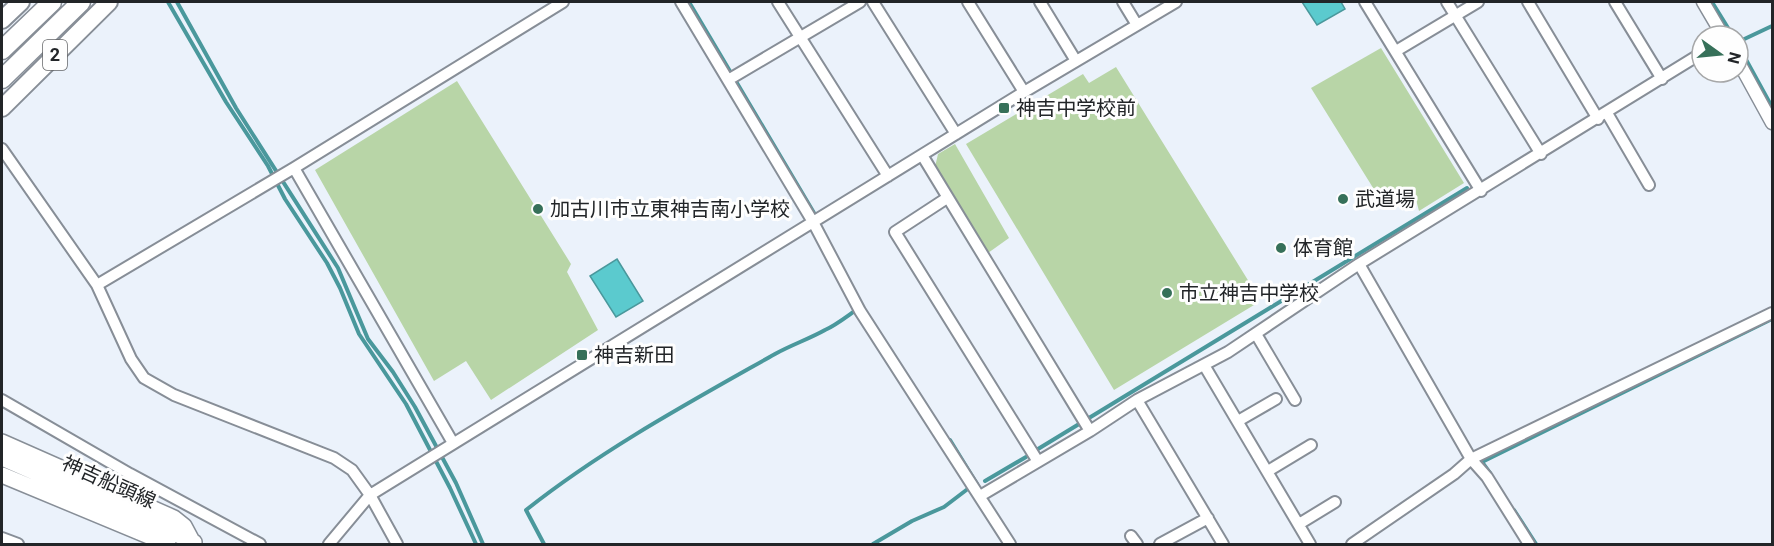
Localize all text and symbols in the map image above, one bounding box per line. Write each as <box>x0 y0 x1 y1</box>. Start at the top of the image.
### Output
north arrow <box>1690 24 1750 84</box>
road number: 2 <box>43 40 67 70</box>
text: N <box>1723 50 1745 66</box>
place label: 神吉中学校前 <box>1016 96 1136 120</box>
marker: 神吉中学校前 <box>997 101 1011 115</box>
place label: 武道場 <box>1355 187 1415 211</box>
marker: 武道場 <box>1336 192 1350 206</box>
place label: 加古川市立東神吉南小学校 <box>550 197 790 221</box>
marker: 加古川市立東神吉南小学校 <box>531 202 545 216</box>
place label: 体育館 <box>1293 236 1353 260</box>
marker: 体育館 <box>1274 241 1288 255</box>
place label: 市立神吉中学校 <box>1179 281 1319 305</box>
marker: 市立神吉中学校 <box>1160 286 1174 300</box>
place label: 神吉新田 <box>594 343 674 367</box>
marker: 神吉新田 <box>575 348 589 362</box>
street label: 神吉船頭線 <box>58 451 160 513</box>

